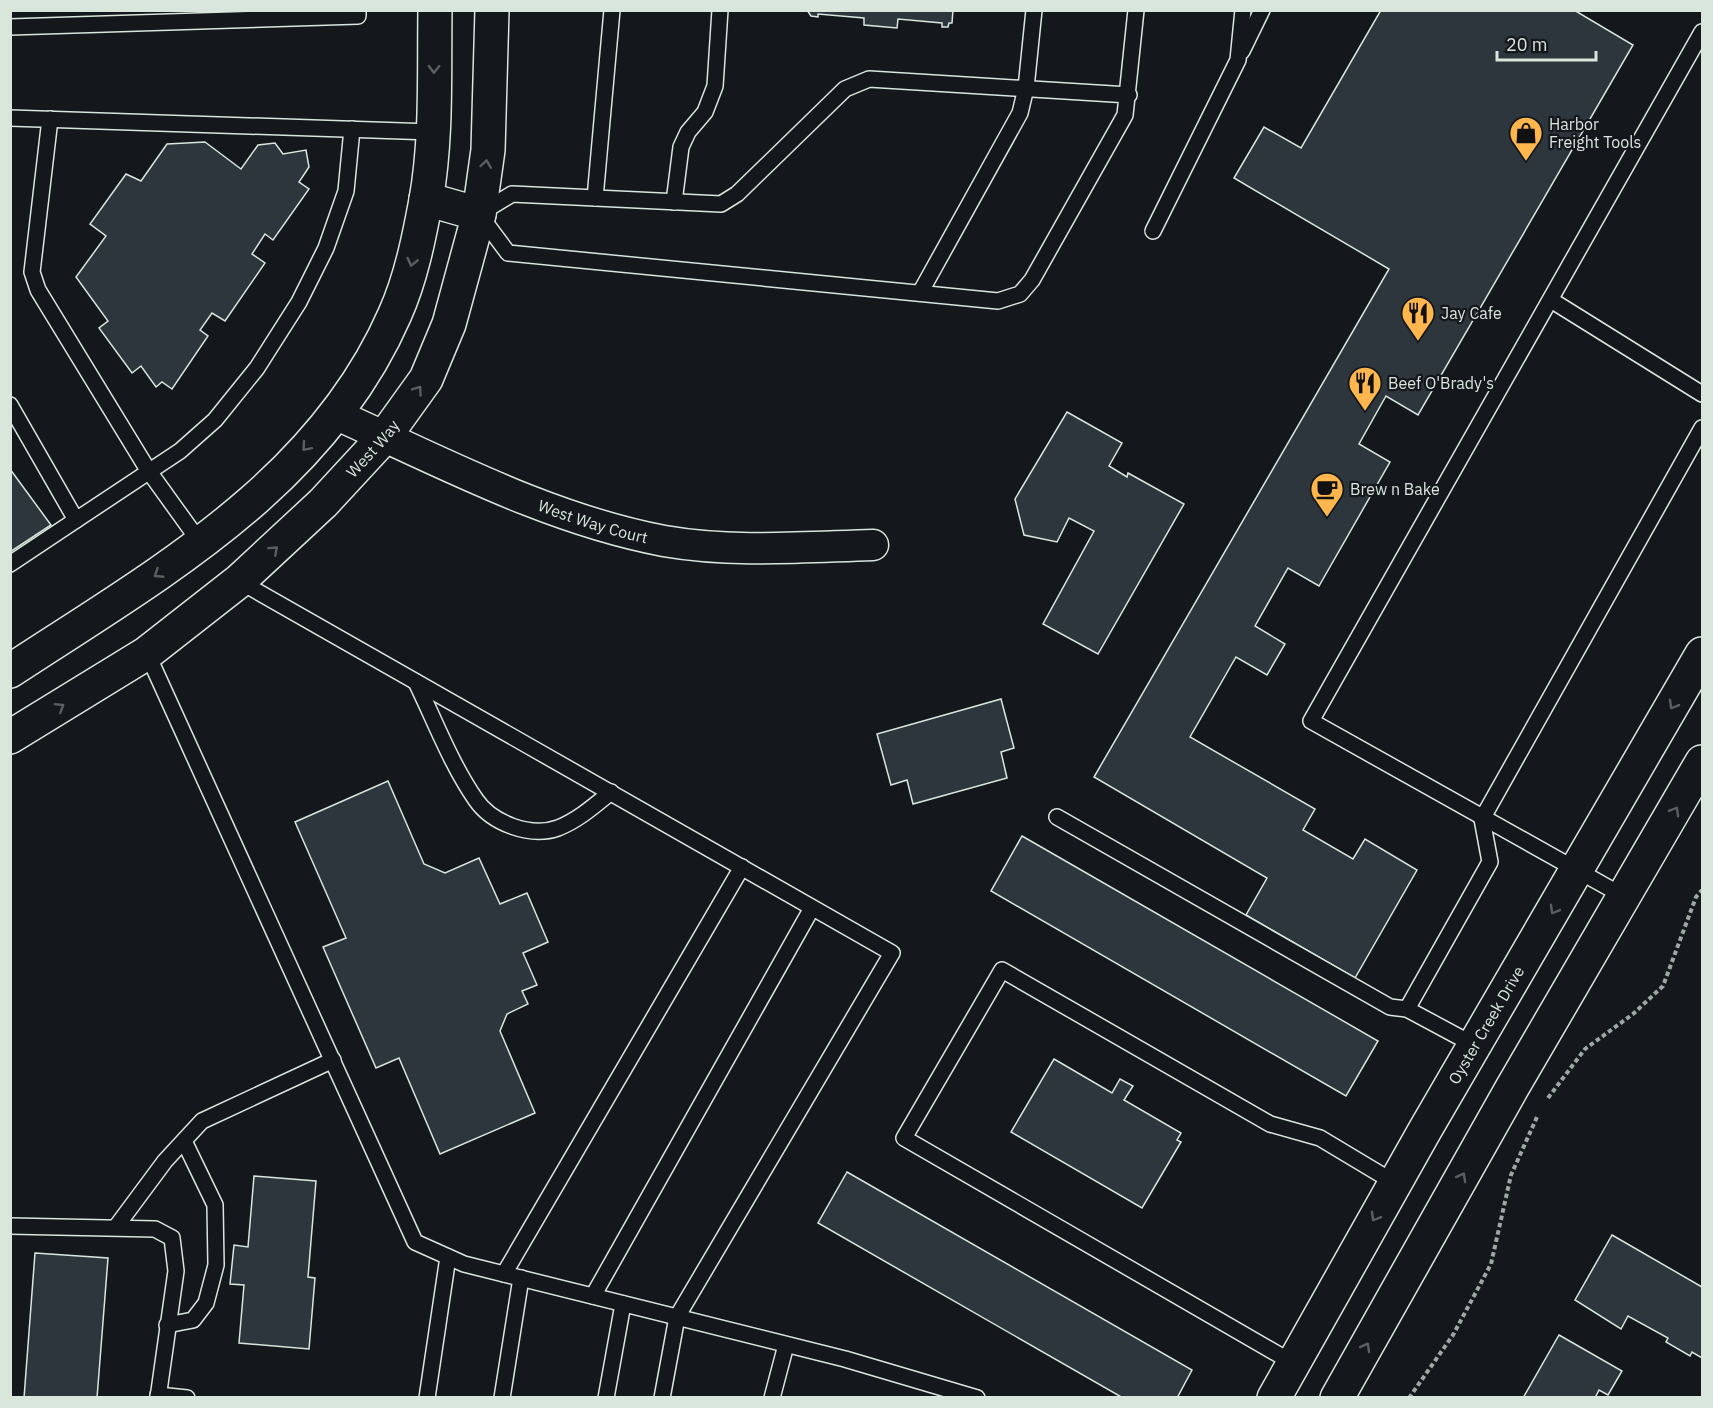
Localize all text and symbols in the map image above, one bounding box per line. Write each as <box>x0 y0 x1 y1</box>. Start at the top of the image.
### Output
scale bar <box>1497 24 1596 62</box>
text: 20 m <box>1506 33 1548 56</box>
one-way arrow <box>428 64 440 73</box>
place label: Harbor Freight Tools <box>1549 114 1641 152</box>
shop icon: Harbor Freight Tools <box>1508 115 1544 162</box>
one-way arrow <box>479 160 492 170</box>
one-way arrow <box>406 257 419 267</box>
restaurant icon: Jay Cafe <box>1400 295 1436 342</box>
place label: Jay Cafe <box>1441 303 1502 323</box>
restaurant icon: Beef O'Brady's <box>1347 365 1383 412</box>
place label: Beef O'Brady's <box>1388 373 1494 393</box>
one-way arrow <box>411 385 422 396</box>
street label: West Way <box>342 416 404 481</box>
one-way arrow <box>302 440 313 451</box>
cafe icon: Brew n Bake <box>1309 471 1345 518</box>
place label: Brew n Bake <box>1350 479 1440 499</box>
street label: West Way Court <box>535 495 650 547</box>
one-way arrow <box>268 546 278 557</box>
one-way arrow <box>154 567 165 578</box>
one-way arrow <box>1669 699 1680 709</box>
one-way arrow <box>54 702 64 714</box>
one-way arrow <box>1668 807 1679 817</box>
one-way arrow <box>1549 904 1561 914</box>
street label: Oyster Creek Drive <box>1444 962 1528 1088</box>
one-way arrow <box>1455 1173 1466 1183</box>
one-way arrow <box>1371 1211 1382 1221</box>
one-way arrow <box>1359 1342 1370 1353</box>

